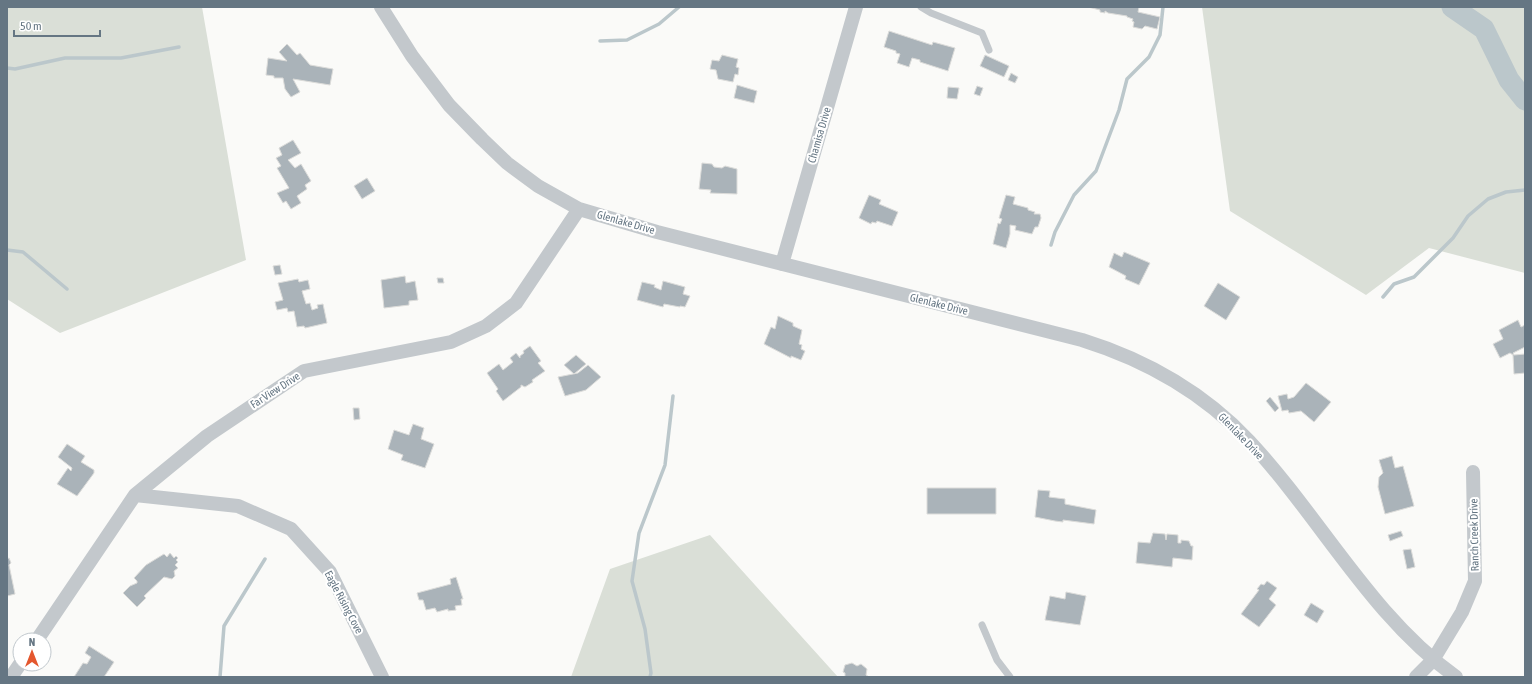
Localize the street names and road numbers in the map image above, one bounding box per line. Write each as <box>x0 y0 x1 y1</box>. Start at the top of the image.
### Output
street label: Chamisa Drive <box>805 106 833 164</box>
street label: Glenlake Drive <box>596 208 656 236</box>
street label: Glenlake Drive <box>909 291 969 317</box>
street label: Far View Drive <box>248 370 302 410</box>
street label: Glenlake Drive <box>1216 410 1266 462</box>
street label: Ranch Creek Drive <box>1467 499 1481 571</box>
street label: Eagle Rising Cove <box>322 569 366 635</box>

